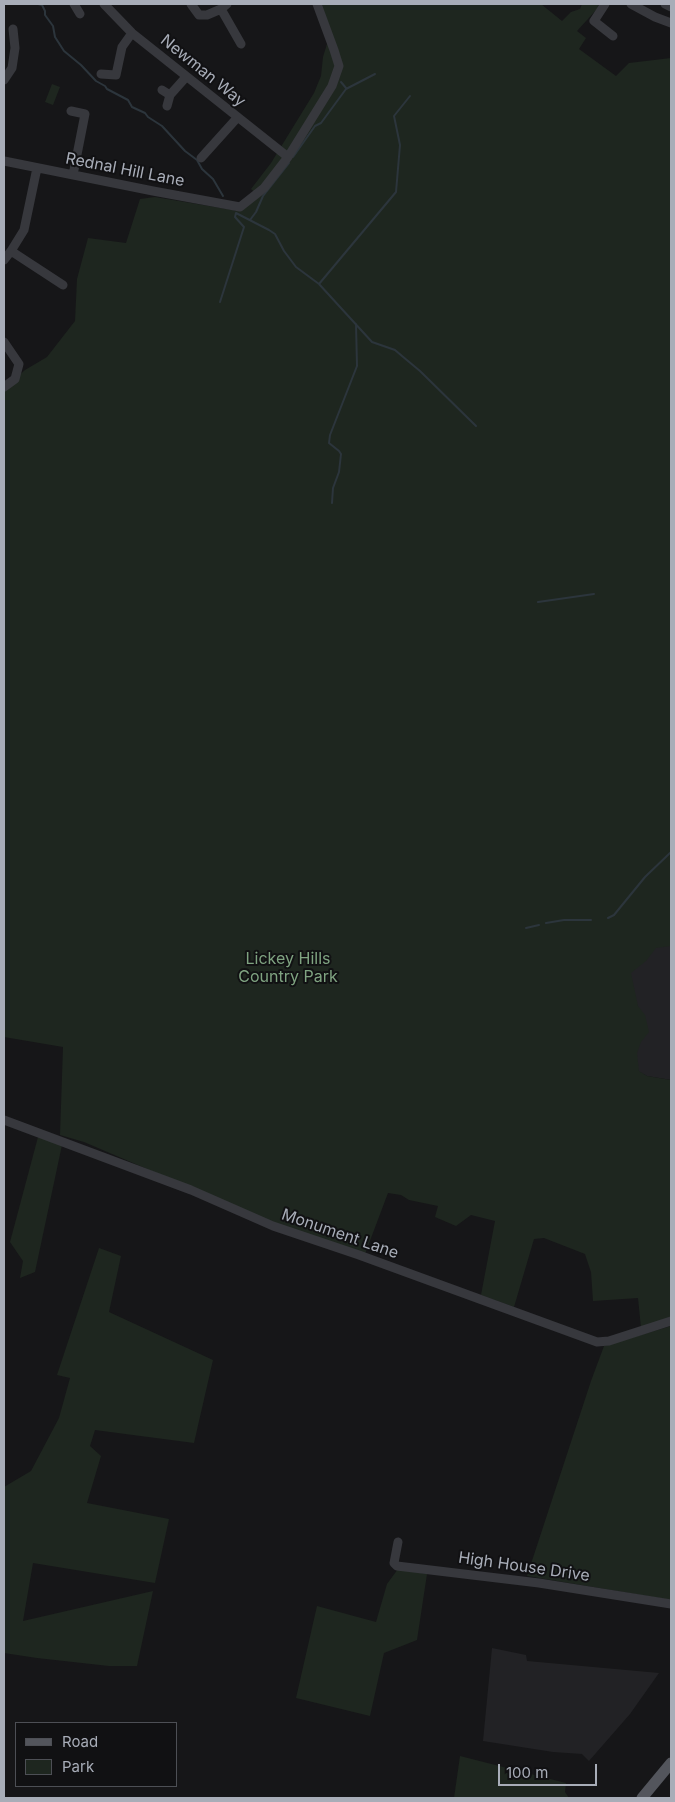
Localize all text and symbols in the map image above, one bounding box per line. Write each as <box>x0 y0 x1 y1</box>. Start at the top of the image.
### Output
street label: Newman Way <box>157 31 249 111</box>
street label: Rednal Hill Lane <box>64 149 186 191</box>
park label: Lickey Hills Country Park <box>238 949 338 987</box>
street label: Monument Lane <box>279 1205 401 1263</box>
street label: High House Drive <box>457 1548 591 1586</box>
legend <box>15 1722 178 1787</box>
text: Road <box>62 1732 98 1751</box>
scale bar <box>500 1754 599 1786</box>
text: Park <box>62 1757 94 1776</box>
text: 100 m <box>506 1763 548 1782</box>

